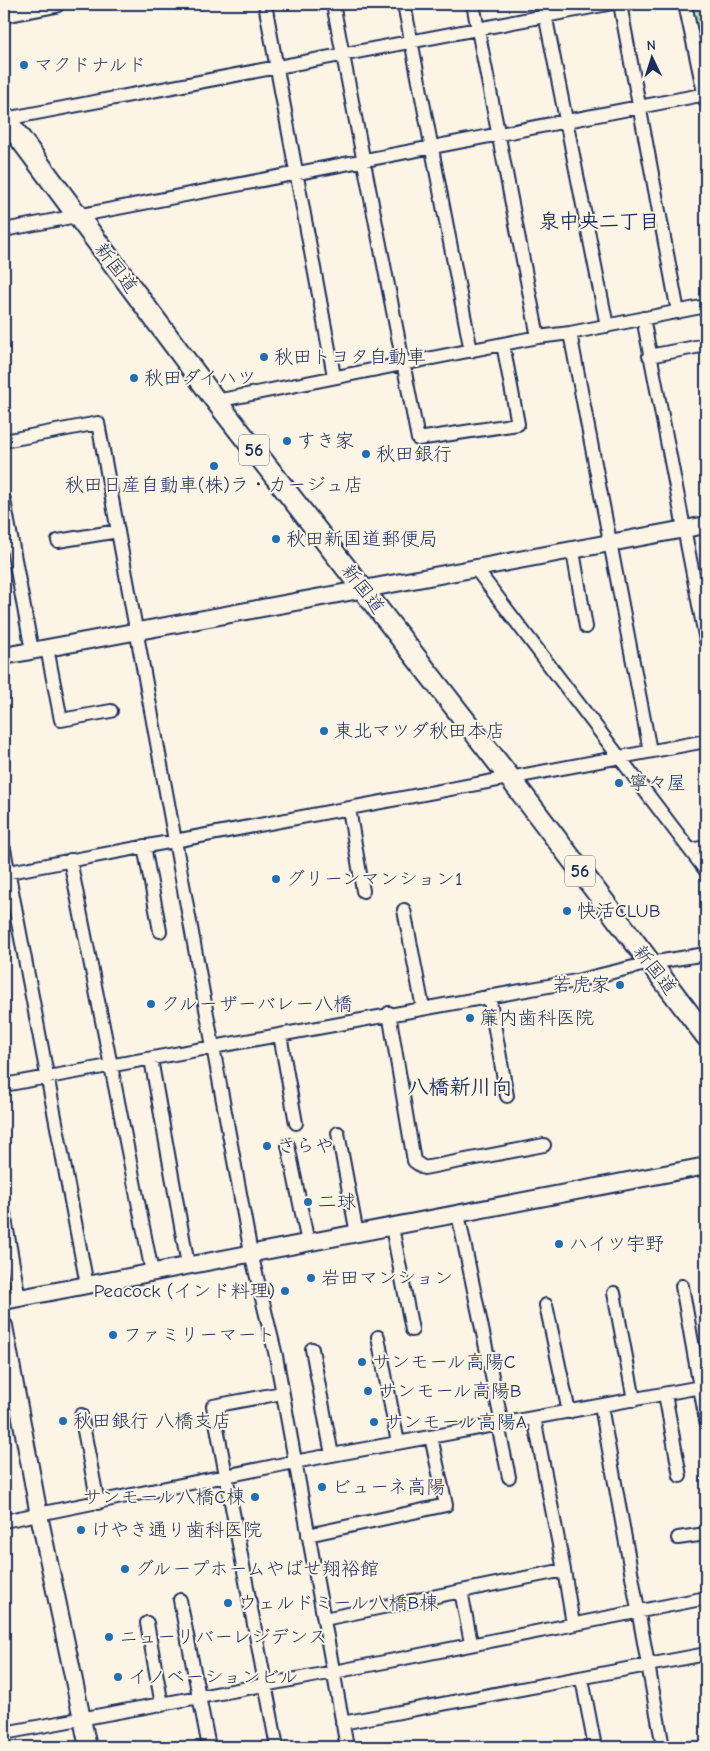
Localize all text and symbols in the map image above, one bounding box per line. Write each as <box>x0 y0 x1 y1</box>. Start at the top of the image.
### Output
north arrow <box>628 32 678 82</box>
text: N <box>646 37 656 54</box>
place label: マクドナルド <box>34 54 146 76</box>
marker: マクドナルド <box>18 59 30 71</box>
district label: 泉中央二丁目 <box>539 210 659 233</box>
street label: 新国道 <box>90 239 142 297</box>
place label: 秋田トヨタ自動車 <box>274 346 426 368</box>
marker: 秋田トヨタ自動車 <box>258 351 270 363</box>
place label: 秋田ダイハツ <box>144 367 256 389</box>
marker: 秋田ダイハツ <box>128 372 140 384</box>
place label: すき家 <box>297 430 354 452</box>
road number: 56 <box>239 434 269 466</box>
marker: すき家 <box>281 435 293 447</box>
place label: 秋田銀行 <box>376 443 452 465</box>
marker: 秋田銀行 <box>360 448 372 460</box>
marker: 秋田日産自動車(株)ラ・カージュ店 <box>208 460 220 472</box>
place label: 秋田日産自動車(株)ラ・カージュ店 <box>65 474 363 496</box>
place label: 秋田新国道郵便局 <box>286 528 438 550</box>
marker: 秋田新国道郵便局 <box>270 533 282 545</box>
street label: 新国道 <box>337 560 389 618</box>
place label: 東北マツダ秋田本店 <box>334 720 505 742</box>
marker: 東北マツダ秋田本店 <box>318 725 330 737</box>
place label: 寧々屋 <box>629 772 686 794</box>
marker: 寧々屋 <box>613 777 625 789</box>
road number: 56 <box>565 856 595 886</box>
place label: グリーンマンション1 <box>286 868 463 890</box>
marker: グリーンマンション1 <box>270 873 282 885</box>
place label: 快活CLUB <box>577 900 661 922</box>
marker: 快活CLUB <box>561 905 573 917</box>
street label: 新国道 <box>629 941 681 999</box>
place label: 若虎家 <box>553 974 610 996</box>
marker: 若虎家 <box>614 979 626 991</box>
place label: クルーザーバレー八橋 <box>161 993 352 1015</box>
marker: クルーザーバレー八橋 <box>145 998 157 1010</box>
place label: 簾内歯科医院 <box>480 1007 594 1029</box>
marker: 簾内歯科医院 <box>464 1012 476 1024</box>
district label: 八橋新川向 <box>408 1075 513 1099</box>
place label: さらや <box>277 1135 334 1157</box>
marker: さらや <box>261 1140 273 1152</box>
place label: 二球 <box>318 1191 356 1213</box>
marker: 二球 <box>302 1196 314 1208</box>
place label: ハイツ宇野 <box>569 1233 664 1255</box>
marker: ハイツ宇野 <box>553 1238 565 1250</box>
place label: 岩田マンション <box>321 1267 453 1289</box>
marker: 岩田マンション <box>305 1272 317 1284</box>
place label: Peacock (インド料理) <box>94 1280 275 1302</box>
marker: Peacock (インド料理) <box>279 1285 291 1297</box>
place label: ファミリーマート <box>123 1324 275 1346</box>
marker: ファミリーマート <box>107 1329 119 1341</box>
place label: サンモール高陽C <box>372 1351 516 1373</box>
marker: サンモール高陽C <box>356 1356 368 1368</box>
place label: サンモール高陽B <box>378 1380 522 1402</box>
marker: サンモール高陽B <box>362 1385 374 1397</box>
place label: 秋田銀行 八橋支店 <box>73 1410 231 1432</box>
place label: サンモール高陽A <box>384 1411 527 1433</box>
marker: 秋田銀行 八橋支店 <box>57 1415 69 1427</box>
marker: サンモール高陽A <box>368 1416 380 1428</box>
place label: ビューネ高陽 <box>332 1476 445 1498</box>
marker: ビューネ高陽 <box>316 1481 328 1493</box>
place label: サンモール八橋C棟 <box>82 1486 245 1508</box>
marker: サンモール八橋C棟 <box>249 1491 261 1503</box>
place label: けやき通り歯科医院 <box>91 1519 262 1541</box>
marker: けやき通り歯科医院 <box>75 1524 87 1536</box>
place label: グループホームやばせ翔裕館 <box>135 1558 379 1580</box>
marker: グループホームやばせ翔裕館 <box>119 1563 131 1575</box>
place label: ウェルドミール八橋B棟 <box>238 1592 438 1614</box>
marker: ウェルドミール八橋B棟 <box>222 1597 234 1609</box>
place label: ニューリバーレジデンス <box>119 1626 327 1648</box>
marker: ニューリバーレジデンス <box>103 1631 115 1643</box>
place label: イノベーションビル <box>128 1666 298 1688</box>
marker: イノベーションビル <box>112 1671 124 1683</box>

